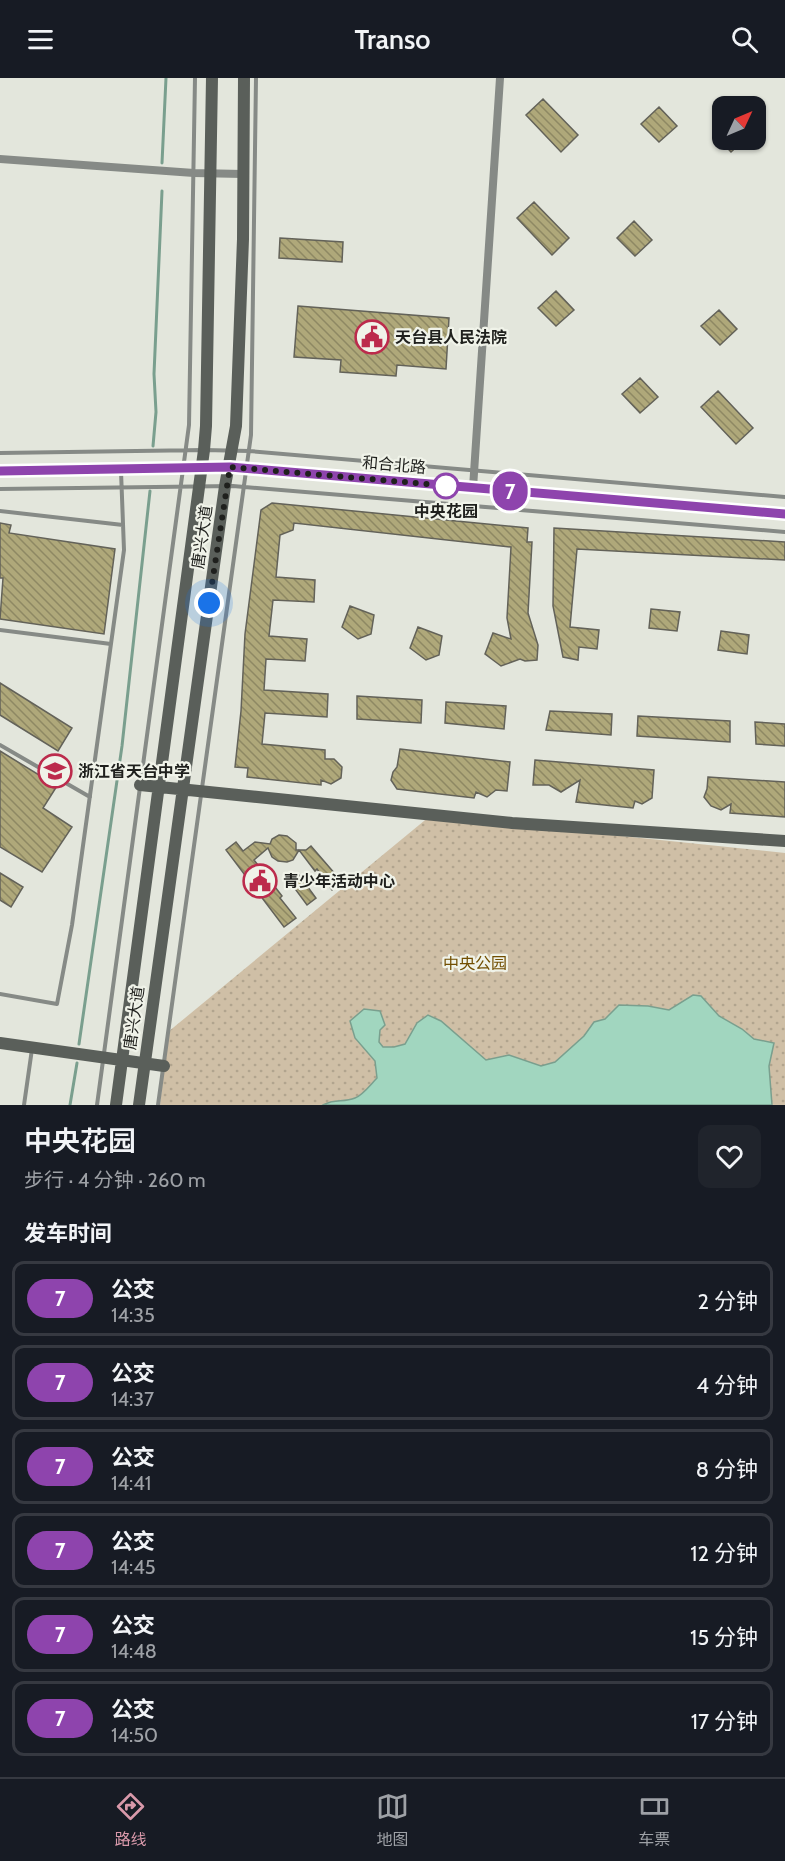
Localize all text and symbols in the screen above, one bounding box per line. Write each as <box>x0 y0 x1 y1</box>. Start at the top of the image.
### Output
icon: menu <box>24 23 57 56</box>
text: Transo <box>355 23 430 56</box>
icon: search <box>728 23 761 56</box>
north arrow <box>712 96 766 150</box>
map controls <box>712 96 766 150</box>
public building icon: 天台县人民法院 <box>354 319 390 355</box>
place label: 天台县人民法院 <box>395 328 507 347</box>
street label: 和合北路 <box>361 453 427 477</box>
line badge: 7 <box>490 472 530 510</box>
marker: 中央花园 <box>433 473 459 499</box>
text: 7 <box>505 479 515 504</box>
place label: 中央花园 <box>414 502 478 521</box>
street label: 唐兴大道 <box>188 504 216 570</box>
your location <box>194 588 224 618</box>
school or university icon: 浙江省天台中学 <box>37 753 73 789</box>
place label: 浙江省天台中学 <box>78 762 190 781</box>
public building icon: 青少年活动中心 <box>242 863 278 899</box>
place label: 青少年活动中心 <box>283 872 395 891</box>
park label: 中央公园 <box>443 954 507 973</box>
street label: 唐兴大道 <box>120 985 148 1051</box>
text: 中央花园 <box>24 1124 136 1158</box>
button: heart <box>698 1125 761 1188</box>
text: 步行 · 4 分钟 · 260 m <box>24 1168 205 1192</box>
text: 发车时间 <box>24 1220 112 1247</box>
text: 公交 <box>111 1276 155 1303</box>
text: 7 <box>55 1286 65 1311</box>
text: 2 分钟 <box>698 1288 758 1315</box>
text: 14:35 <box>111 1303 155 1327</box>
text: 公交 <box>111 1360 155 1387</box>
text: 7 <box>55 1370 65 1395</box>
text: 4 分钟 <box>696 1372 758 1399</box>
text: 14:37 <box>111 1387 154 1411</box>
text: 公交 <box>111 1444 155 1471</box>
text: 7 <box>55 1454 65 1479</box>
text: 8 分钟 <box>696 1456 758 1483</box>
text: 14:41 <box>111 1471 151 1495</box>
text: 公交 <box>111 1528 155 1555</box>
text: 7 <box>55 1538 65 1563</box>
text: 12 分钟 <box>690 1540 758 1567</box>
text: 14:45 <box>111 1555 156 1579</box>
text: 公交 <box>111 1612 155 1639</box>
text: 7 <box>55 1622 65 1647</box>
text: 15 分钟 <box>690 1624 758 1651</box>
text: 14:48 <box>111 1639 157 1663</box>
text: 公交 <box>111 1696 155 1723</box>
text: 7 <box>55 1706 65 1731</box>
text: 17 分钟 <box>691 1708 758 1735</box>
text: 14:50 <box>111 1723 158 1747</box>
tab: 路线 <box>114 1790 147 1850</box>
tab: 地图 <box>376 1790 409 1850</box>
tab: 车票 <box>638 1790 671 1850</box>

